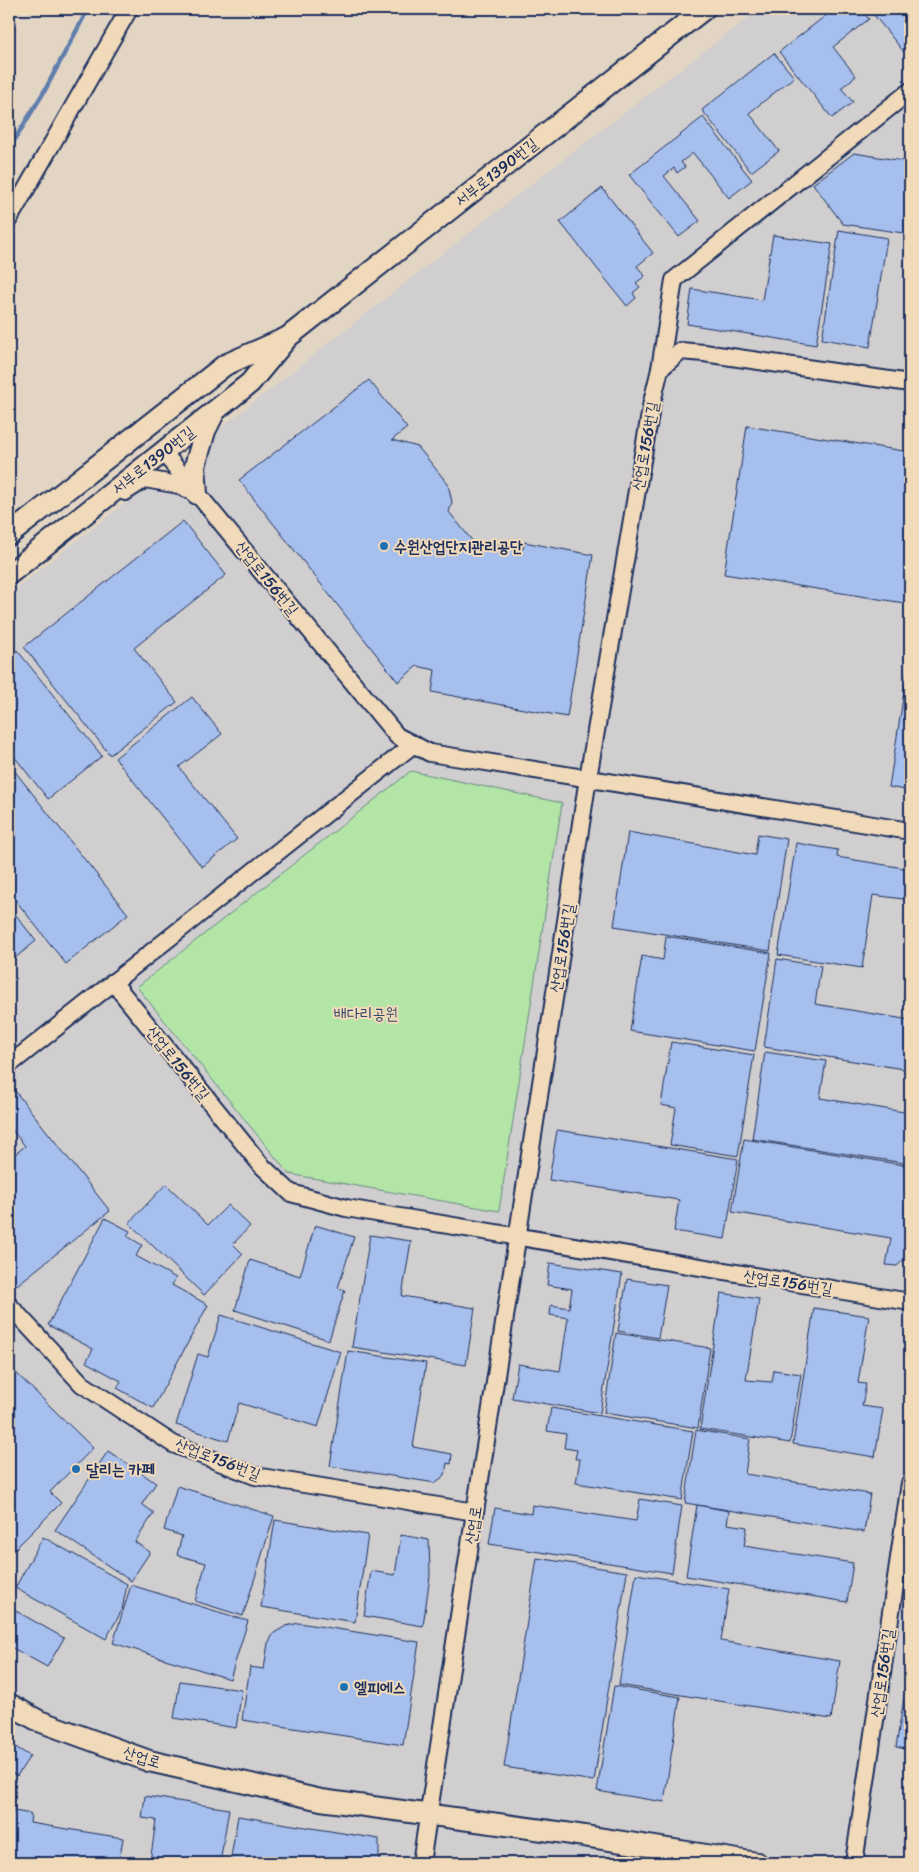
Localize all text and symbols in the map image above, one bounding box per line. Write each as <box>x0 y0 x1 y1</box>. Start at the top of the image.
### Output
street label: 서부로1390번길 <box>448 130 544 214</box>
street label: 산업로156번길 <box>623 399 667 493</box>
street label: 서부로1390번길 <box>105 418 201 502</box>
place label: 수원산업단지관리공단 <box>394 532 523 561</box>
street label: 산업로156번길 <box>227 534 307 622</box>
marker: 수원산업단지관리공단 <box>378 540 390 552</box>
street label: 산업로156번길 <box>541 901 583 995</box>
park label: 배다리공원 <box>334 999 398 1028</box>
street label: 산업로156번길 <box>138 1019 218 1107</box>
street label: 산업로156번길 <box>741 1261 835 1303</box>
street label: 산업로156번길 <box>171 1429 265 1489</box>
place label: 달리는 카페 <box>86 1455 155 1484</box>
marker: 달리는 카페 <box>70 1463 82 1475</box>
street label: 산업로 <box>456 1504 490 1546</box>
street label: 산업로156번길 <box>861 1626 903 1720</box>
place label: 엘피에스 <box>354 1673 406 1702</box>
marker: 엘피에스 <box>338 1681 350 1693</box>
street label: 산업로 <box>119 1737 165 1777</box>

